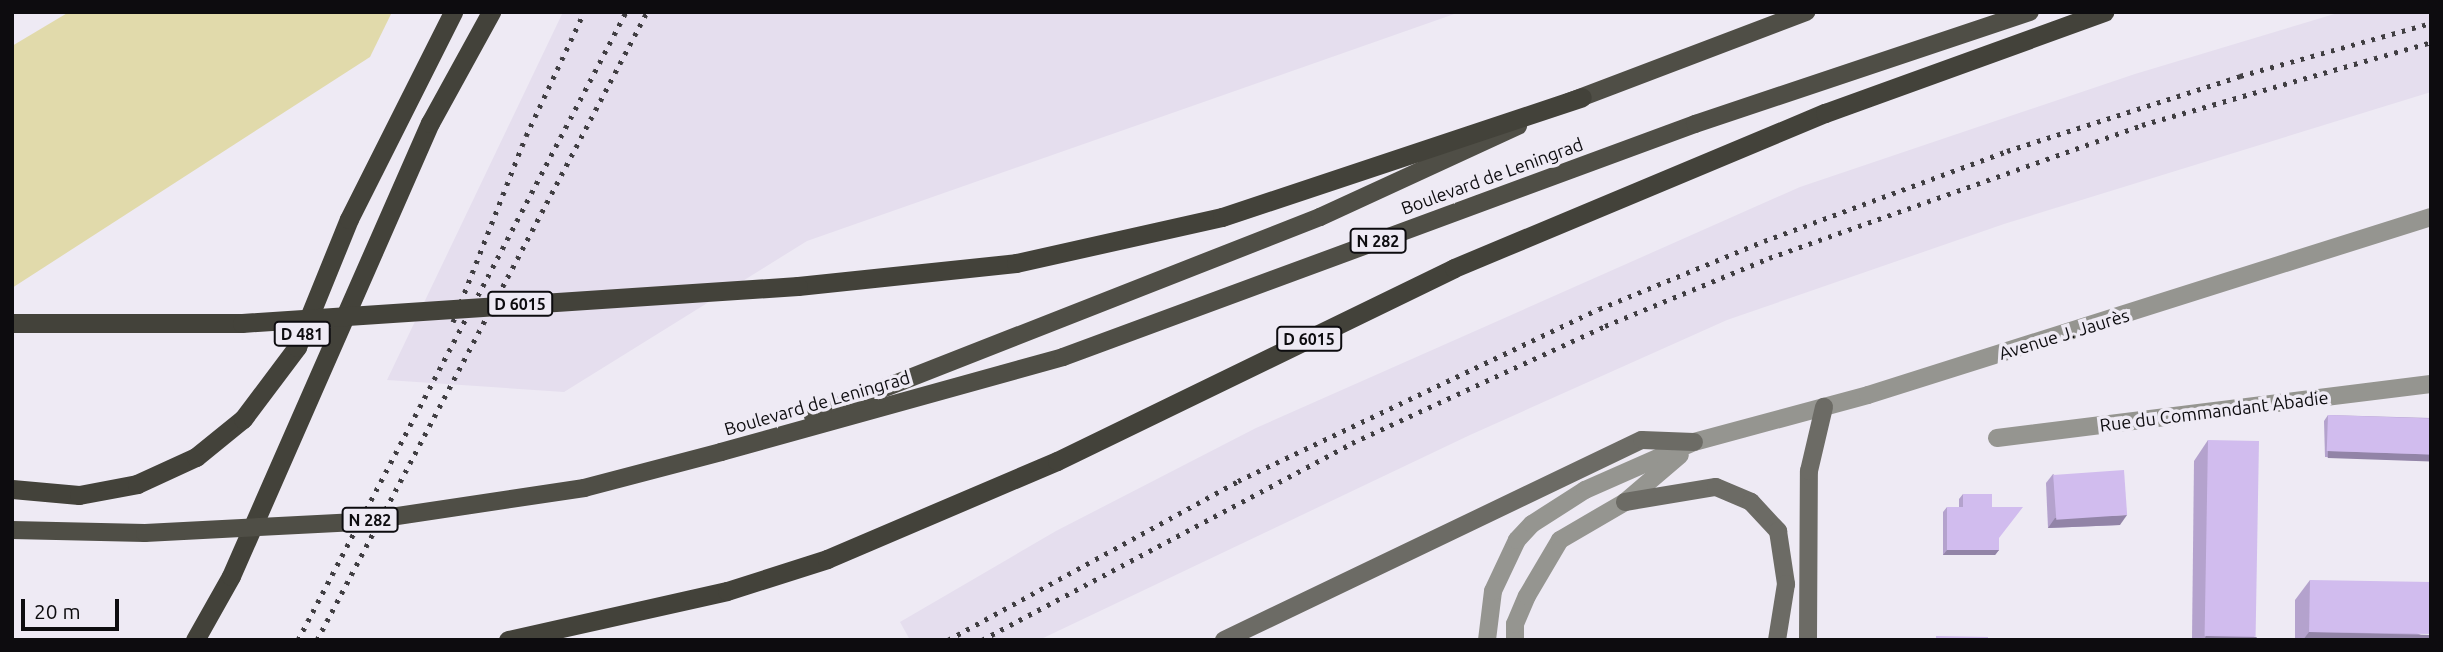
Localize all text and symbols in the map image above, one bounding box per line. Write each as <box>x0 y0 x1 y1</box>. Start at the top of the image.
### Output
street label: Boulevard de Leningrad <box>1398 133 1586 219</box>
road number: N 282 <box>1348 229 1408 254</box>
road number: D 6015 <box>487 292 553 316</box>
street label: Avenue J. Jaurès <box>1996 304 2132 364</box>
road number: D 481 <box>272 322 332 346</box>
road number: D 6015 <box>1276 326 1342 352</box>
street label: Boulevard de Leningrad <box>722 366 912 440</box>
street label: Rue du Commandant Abadie <box>2098 386 2330 436</box>
road number: N 282 <box>340 508 400 533</box>
scale bar <box>24 586 122 630</box>
text: 20 m <box>34 599 81 623</box>

